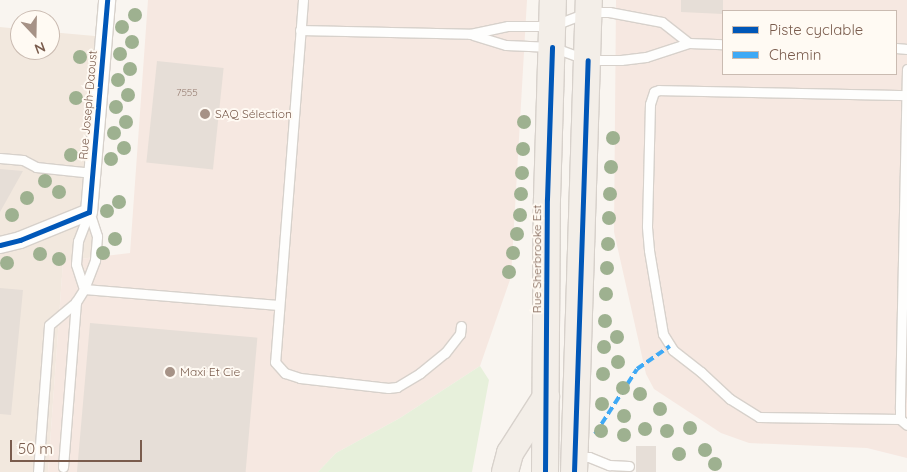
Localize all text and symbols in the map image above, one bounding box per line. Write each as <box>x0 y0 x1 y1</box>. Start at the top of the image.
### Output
north arrow <box>10 10 60 60</box>
legend <box>722 10 897 75</box>
text: Piste cyclable <box>769 20 863 39</box>
text: N <box>32 38 48 58</box>
text: Chemin <box>769 45 821 64</box>
street label: Rue Joseph-Daoust <box>76 50 100 160</box>
house number: 7555 <box>176 87 198 99</box>
place label: SAQ Sélection <box>215 107 292 121</box>
marker: SAQ Sélection <box>199 108 211 120</box>
street label: Rue Sherbrooke Est <box>530 205 544 313</box>
place label: Maxi Et Cie <box>180 365 240 379</box>
marker: Maxi Et Cie <box>164 366 176 378</box>
scale bar <box>12 430 145 462</box>
text: 50 m <box>18 439 53 458</box>

